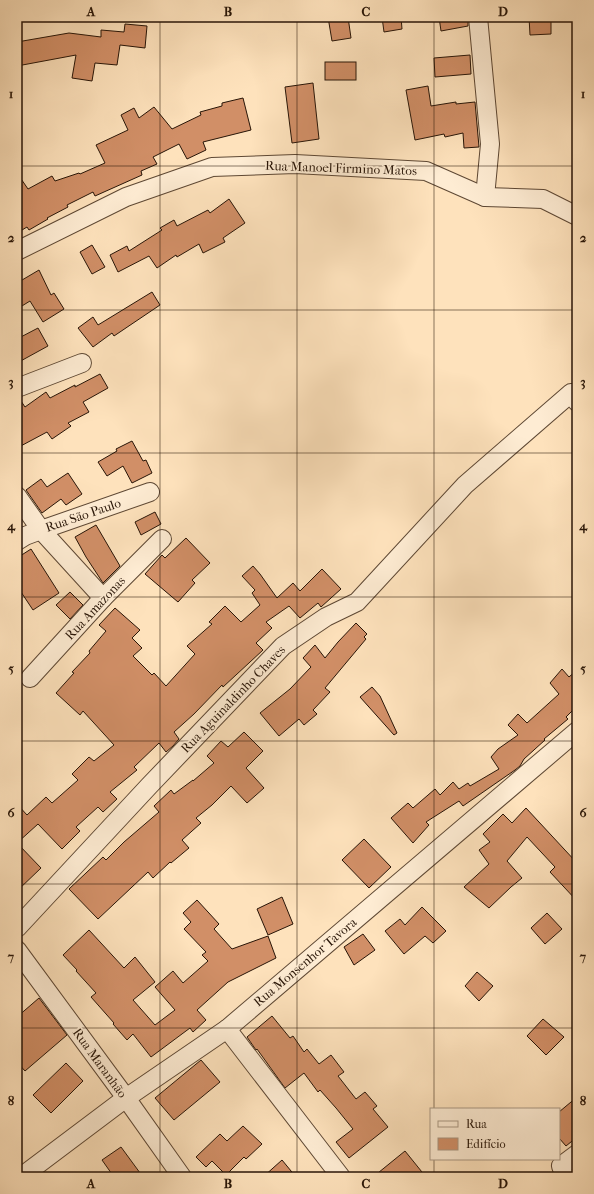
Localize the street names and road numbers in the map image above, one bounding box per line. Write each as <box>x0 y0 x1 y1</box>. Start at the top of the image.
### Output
street label: Rua Manoel Firmino Matos <box>265 158 417 178</box>
street label: Rua São Paulo <box>43 495 123 535</box>
street label: Rua Amazonas <box>62 573 128 643</box>
street label: Rua Aguinaldinho Chaves <box>178 642 288 756</box>
street label: Rua Monsenhor Tavora <box>250 914 360 1009</box>
street label: Rua Maranhão <box>70 1025 130 1101</box>

